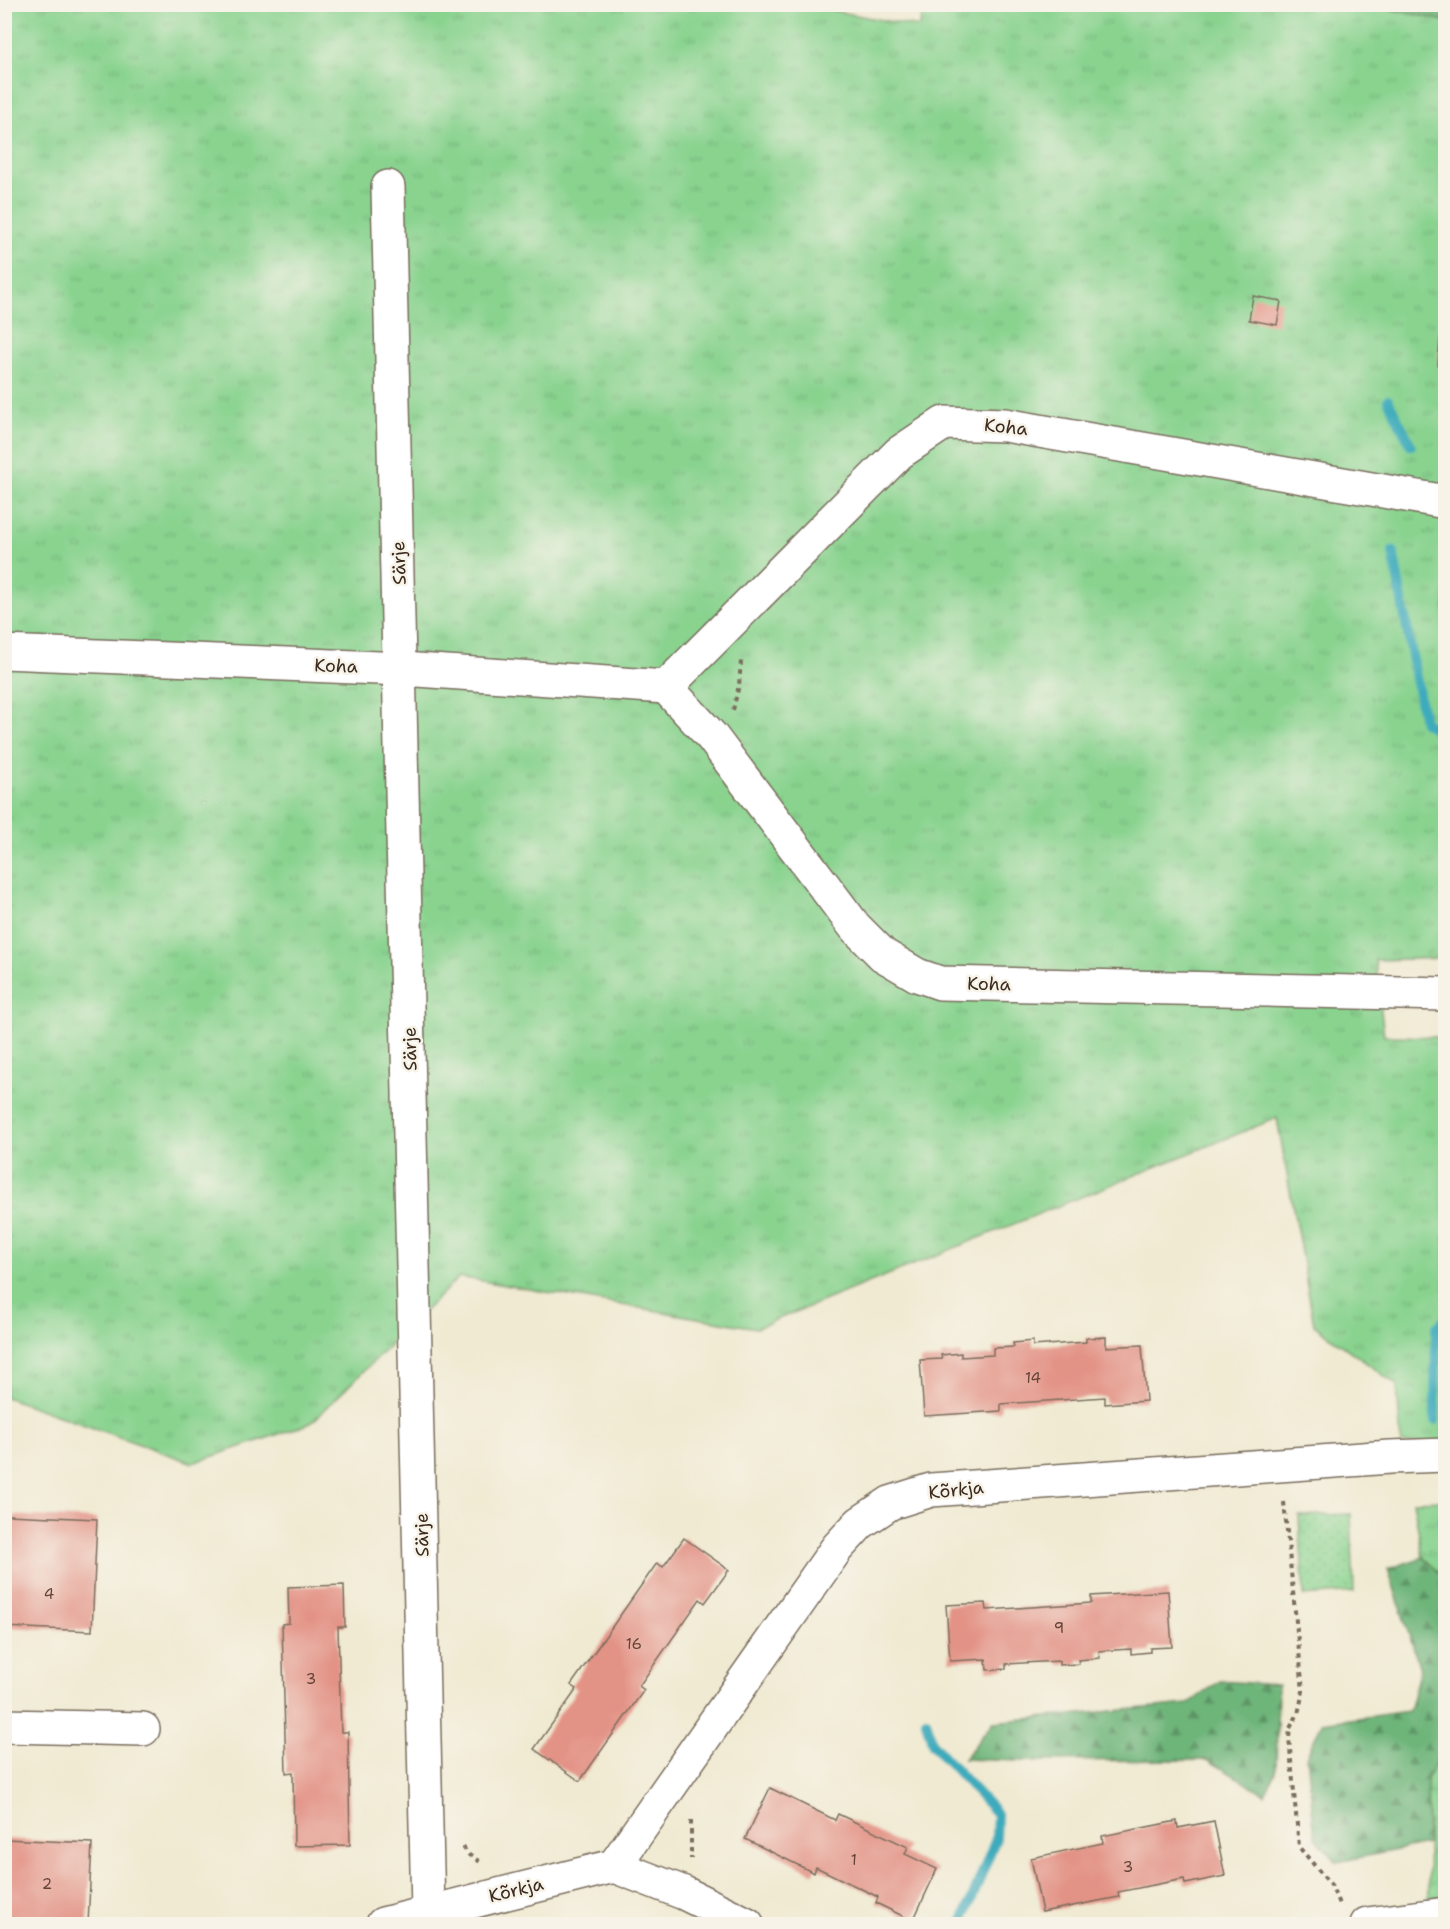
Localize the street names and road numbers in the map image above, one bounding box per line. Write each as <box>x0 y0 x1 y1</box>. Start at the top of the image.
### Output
street label: Koha <box>983 413 1029 441</box>
street label: Särje <box>386 541 412 585</box>
street label: Koha <box>314 653 358 679</box>
street label: Koha <box>967 972 1011 996</box>
street label: Särje <box>398 1027 422 1071</box>
street label: Kõrkja <box>927 1475 985 1505</box>
street label: Särje <box>410 1513 434 1557</box>
street label: Kõrkja <box>486 1872 546 1908</box>

